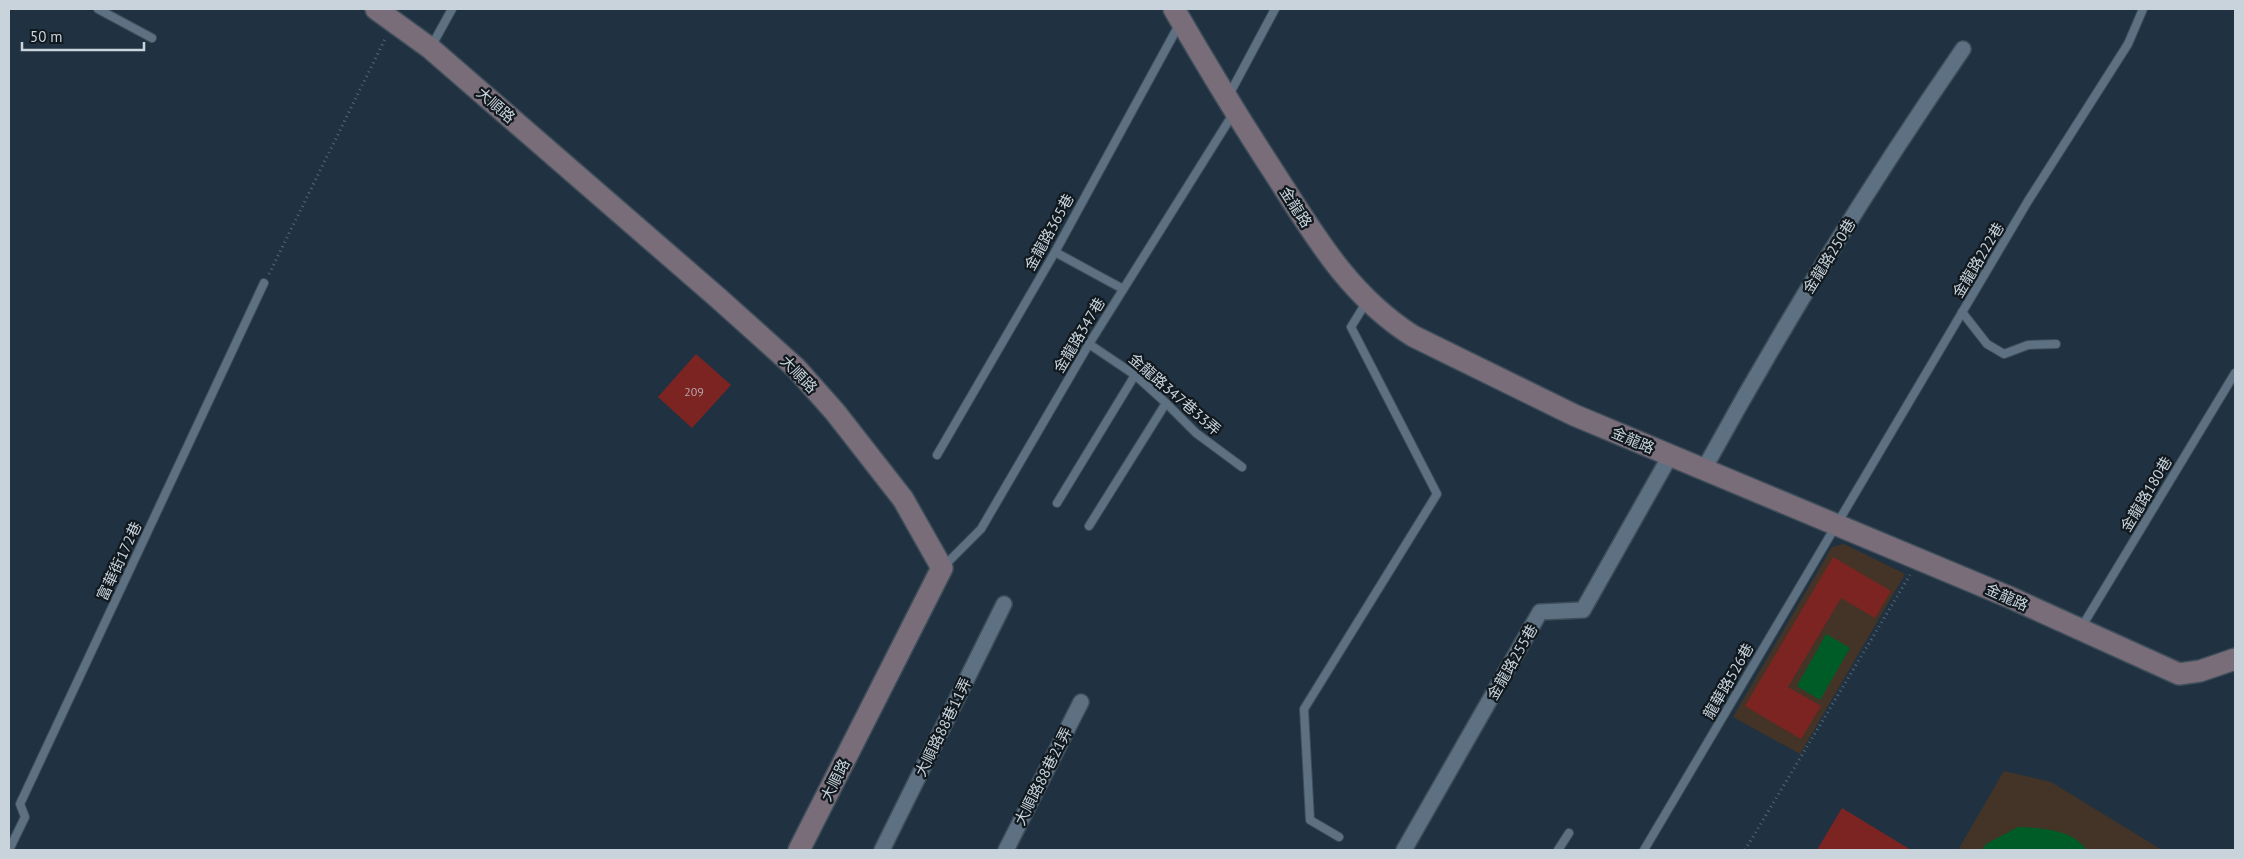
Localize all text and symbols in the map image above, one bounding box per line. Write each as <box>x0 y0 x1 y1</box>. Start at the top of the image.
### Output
scale bar <box>22 20 145 52</box>
text: 50 m <box>30 27 63 46</box>
street label: 大順路 <box>473 83 519 127</box>
street label: 金龍路 <box>1276 183 1316 231</box>
street label: 金龍路365巷 <box>1020 190 1078 274</box>
street label: 金龍路250巷 <box>1799 215 1859 297</box>
street label: 金龍路222巷 <box>1948 219 2008 301</box>
street label: 金龍路347巷 <box>1049 294 1109 376</box>
street label: 金龍路347巷33弄 <box>1125 349 1225 439</box>
street label: 大順路 <box>777 351 821 397</box>
house number: 209 <box>684 384 704 399</box>
street label: 金龍路 <box>1609 422 1657 458</box>
street label: 金龍路180巷 <box>2116 453 2176 535</box>
street label: 富華街172巷 <box>93 519 145 603</box>
street label: 金龍路 <box>1983 579 2031 615</box>
street label: 金龍路255巷 <box>1483 621 1541 703</box>
street label: 龍華路526巷 <box>1699 640 1757 722</box>
street label: 大順路88巷11弄 <box>911 674 975 780</box>
street label: 大順路88巷21弄 <box>1010 724 1076 828</box>
street label: 大順路 <box>816 756 854 804</box>

